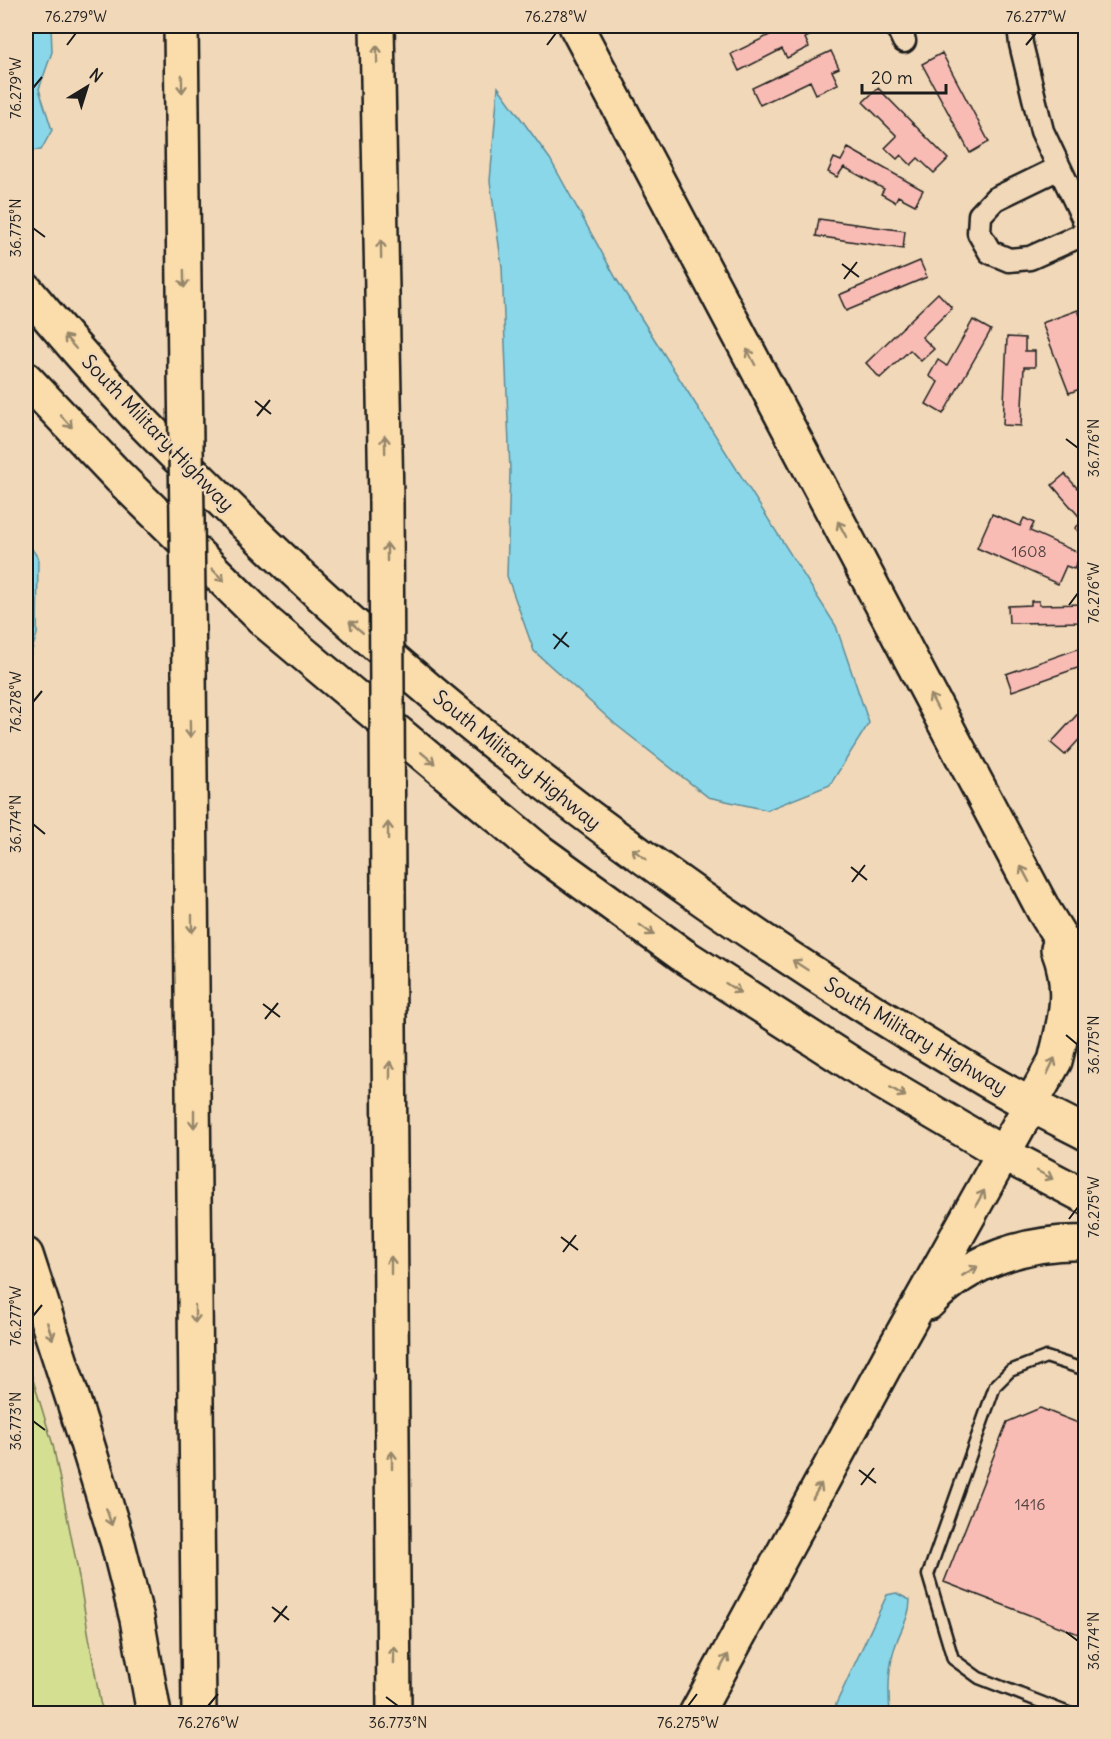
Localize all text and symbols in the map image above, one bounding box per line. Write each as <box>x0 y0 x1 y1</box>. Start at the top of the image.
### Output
text: 76.279°W <box>45 7 107 26</box>
text: 76.278°W <box>525 7 587 26</box>
text: 76.277°W <box>1006 7 1067 26</box>
one-way arrow <box>372 45 383 65</box>
text: 76.279°W <box>6 57 25 119</box>
north arrow <box>57 57 117 117</box>
scale bar <box>862 57 946 95</box>
text: N <box>86 64 107 86</box>
text: 20 m <box>871 66 913 89</box>
one-way arrow <box>176 73 187 93</box>
text: 36.775°N <box>6 199 25 257</box>
one-way arrow <box>375 240 387 260</box>
one-way arrow <box>178 268 190 288</box>
one-way arrow <box>63 335 77 350</box>
street label: South Military Highway <box>77 349 240 516</box>
one-way arrow <box>745 349 757 366</box>
one-way arrow <box>59 413 73 428</box>
text: 36.776°N <box>1084 419 1103 477</box>
one-way arrow <box>379 434 391 454</box>
one-way arrow <box>836 521 847 539</box>
house number: 1608 <box>1011 541 1047 561</box>
one-way arrow <box>381 543 393 563</box>
text: 76.276°W <box>1084 562 1103 624</box>
one-way arrow <box>210 567 225 582</box>
one-way arrow <box>348 621 364 634</box>
text: 76.278°W <box>6 671 25 733</box>
street label: South Military Highway <box>428 684 606 835</box>
one-way arrow <box>927 693 939 711</box>
one-way arrow <box>184 719 196 739</box>
one-way arrow <box>420 751 435 765</box>
text: 36.774°N <box>6 795 25 853</box>
one-way arrow <box>382 822 394 842</box>
one-way arrow <box>632 848 648 860</box>
one-way arrow <box>1019 866 1031 883</box>
one-way arrow <box>186 914 198 934</box>
one-way arrow <box>639 924 655 936</box>
one-way arrow <box>792 959 808 971</box>
street label: South Military Highway <box>820 971 1012 1100</box>
one-way arrow <box>724 982 741 994</box>
text: 36.775°N <box>1084 1016 1103 1074</box>
one-way arrow <box>1046 1057 1058 1075</box>
one-way arrow <box>384 1061 396 1081</box>
one-way arrow <box>889 1086 906 1098</box>
one-way arrow <box>188 1108 200 1128</box>
one-way arrow <box>1035 1170 1053 1182</box>
text: 76.275°W <box>1084 1176 1103 1238</box>
one-way arrow <box>975 1189 986 1207</box>
one-way arrow <box>385 1256 397 1276</box>
one-way arrow <box>961 1264 978 1276</box>
text: 76.277°W <box>6 1285 25 1346</box>
one-way arrow <box>189 1303 201 1323</box>
one-way arrow <box>45 1321 56 1340</box>
text: 36.773°N <box>6 1392 25 1450</box>
one-way arrow <box>386 1451 398 1471</box>
one-way arrow <box>811 1483 823 1500</box>
house number: 1416 <box>1014 1494 1046 1514</box>
one-way arrow <box>104 1507 115 1526</box>
text: 36.774°N <box>1084 1612 1103 1670</box>
one-way arrow <box>388 1646 400 1666</box>
one-way arrow <box>718 1654 730 1671</box>
text: 76.276°W <box>177 1713 239 1732</box>
text: 36.773°N <box>369 1713 427 1732</box>
text: 76.275°W <box>657 1713 719 1732</box>

